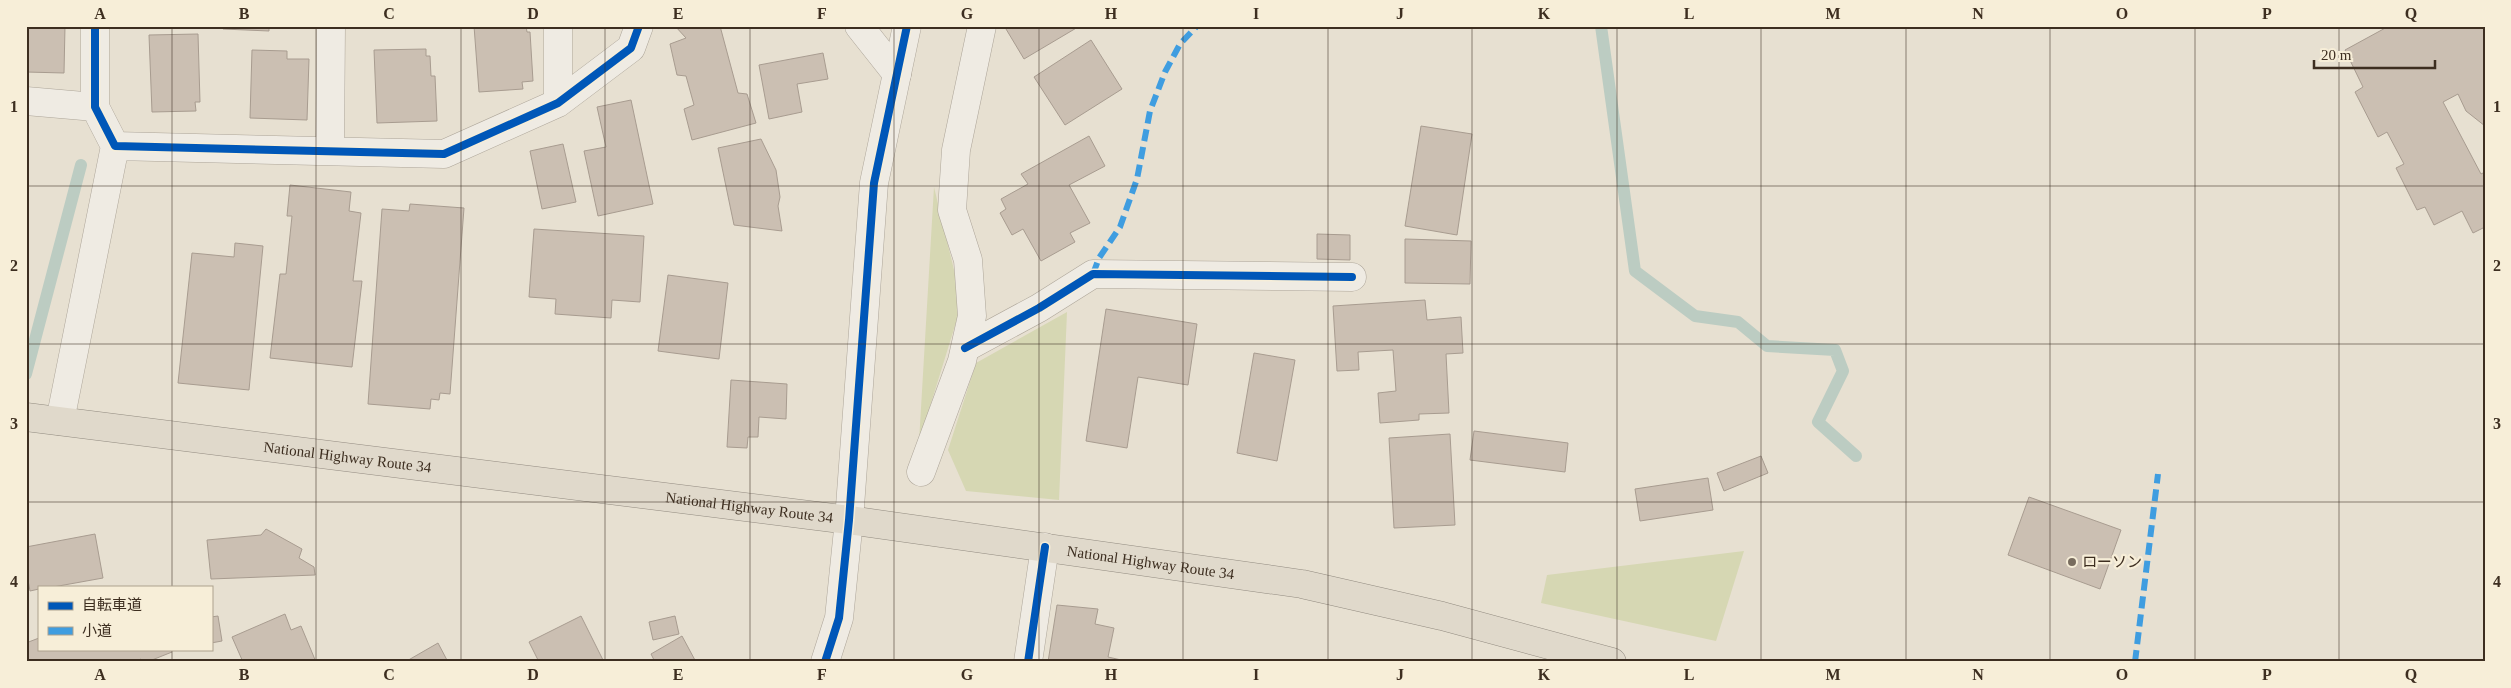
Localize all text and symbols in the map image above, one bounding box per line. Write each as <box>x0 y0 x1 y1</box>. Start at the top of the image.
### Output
text: A <box>94 5 106 22</box>
text: B <box>239 5 250 22</box>
text: C <box>383 5 395 22</box>
text: D <box>527 5 539 22</box>
text: E <box>673 5 683 22</box>
text: F <box>817 5 827 22</box>
text: G <box>961 5 974 22</box>
text: H <box>1105 5 1118 22</box>
text: I <box>1253 5 1259 22</box>
text: J <box>1396 5 1404 22</box>
text: K <box>1538 5 1551 22</box>
text: L <box>1684 5 1694 22</box>
text: M <box>1825 5 1841 22</box>
text: N <box>1972 5 1984 22</box>
text: O <box>2116 5 2128 22</box>
text: P <box>2262 5 2272 22</box>
text: Q <box>2405 5 2417 22</box>
scale bar <box>2314 38 2435 70</box>
text: 20 m <box>2321 47 2352 63</box>
text: 1 <box>10 98 18 115</box>
text: 1 <box>2493 98 2501 115</box>
text: 2 <box>10 257 18 274</box>
text: 2 <box>2493 257 2501 274</box>
text: 3 <box>10 415 18 432</box>
text: 3 <box>2493 415 2501 432</box>
street label: National Highway Route 34 <box>263 439 433 476</box>
street label: National Highway Route 34 <box>665 489 835 526</box>
street label: National Highway Route 34 <box>1066 543 1236 582</box>
place label: ローソン <box>2082 554 2142 570</box>
marker: ローソン <box>2066 556 2078 568</box>
text: 4 <box>10 573 18 590</box>
text: 4 <box>2493 573 2501 590</box>
legend <box>38 586 212 650</box>
text: 自転車道 <box>82 597 142 613</box>
text: 小道 <box>82 623 112 639</box>
text: A <box>94 666 106 683</box>
text: B <box>239 666 250 683</box>
text: C <box>383 666 395 683</box>
text: D <box>527 666 539 683</box>
text: E <box>673 666 683 683</box>
text: F <box>817 666 827 683</box>
text: G <box>961 666 974 683</box>
text: H <box>1105 666 1118 683</box>
text: I <box>1253 666 1259 683</box>
text: J <box>1396 666 1404 683</box>
text: K <box>1538 666 1551 683</box>
text: L <box>1684 666 1694 683</box>
text: M <box>1825 666 1841 683</box>
text: N <box>1972 666 1984 683</box>
text: O <box>2116 666 2128 683</box>
text: P <box>2262 666 2272 683</box>
text: Q <box>2405 666 2417 683</box>

